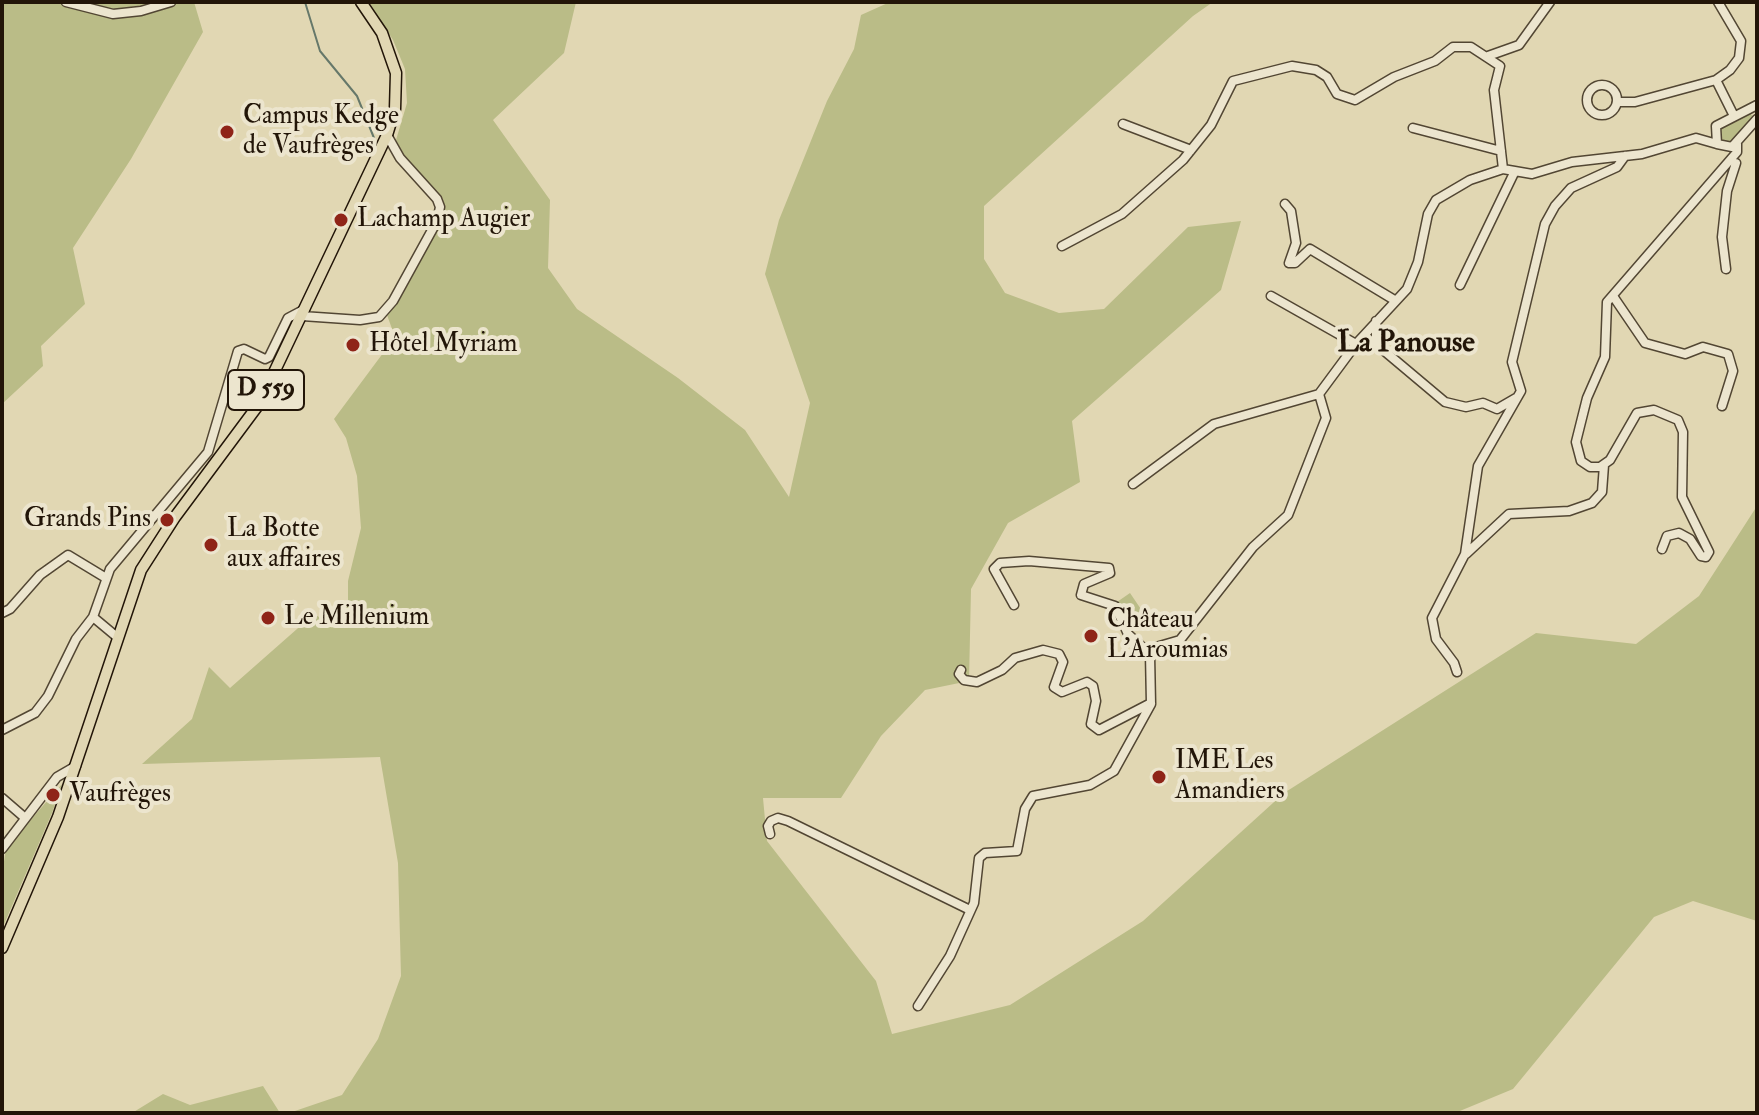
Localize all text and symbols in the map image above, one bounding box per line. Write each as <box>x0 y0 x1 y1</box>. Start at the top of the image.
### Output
place label: Campus Kedge de Vaufrèges <box>243 101 399 162</box>
marker: Campus Kedge de Vaufrèges <box>218 123 236 141</box>
place label: Lachamp Augier <box>357 204 530 236</box>
marker: Lachamp Augier <box>332 211 350 229</box>
district label: La Panouse <box>1337 327 1475 363</box>
place label: Hôtel Myriam <box>369 329 517 361</box>
marker: Hôtel Myriam <box>344 336 362 354</box>
road number: D 559 <box>228 370 304 410</box>
place label: Grands Pins <box>24 504 151 536</box>
marker: Grands Pins <box>158 511 176 529</box>
place label: La Botte aux affaires <box>227 514 341 576</box>
marker: La Botte aux affaires <box>202 536 220 554</box>
place label: Le Millenium <box>284 602 429 634</box>
place label: Château L'Aroumias <box>1107 605 1228 666</box>
marker: Le Millenium <box>259 609 277 627</box>
marker: Château L'Aroumias <box>1082 627 1100 645</box>
place label: IME Les Amandiers <box>1175 746 1285 808</box>
marker: IME Les Amandiers <box>1150 768 1168 786</box>
place label: Vaufrèges <box>69 779 171 811</box>
marker: Vaufrèges <box>44 786 62 804</box>

